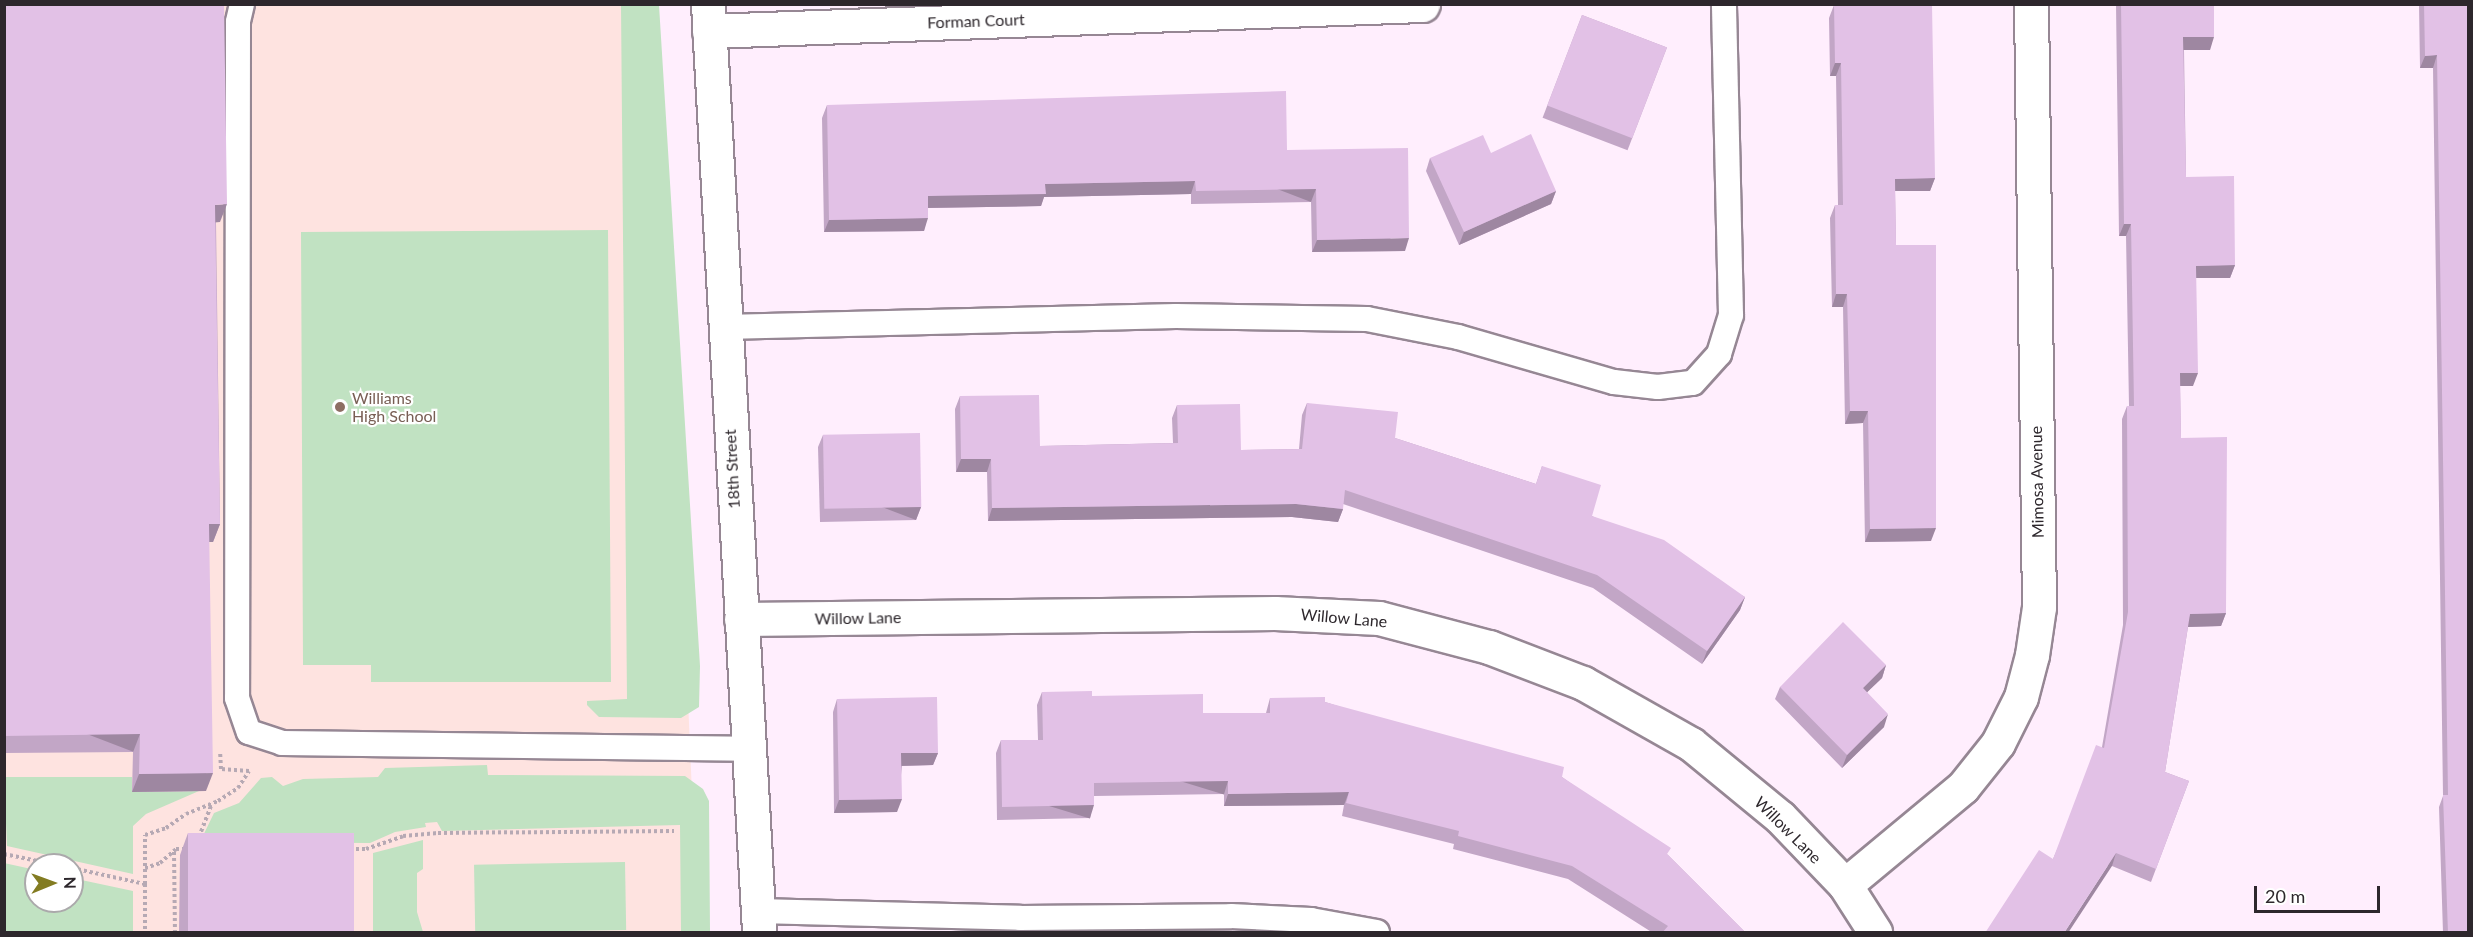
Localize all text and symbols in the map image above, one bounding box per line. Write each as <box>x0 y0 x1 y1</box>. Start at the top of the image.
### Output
street label: Forman Court <box>927 10 1025 32</box>
place label: Williams High School <box>352 388 436 426</box>
marker: Williams High School <box>333 400 347 414</box>
street label: Mimosa Avenue <box>2026 425 2048 539</box>
street label: 18th Street <box>720 429 744 509</box>
street label: Willow Lane <box>1300 605 1388 631</box>
street label: Willow Lane <box>814 608 902 628</box>
street label: Willow Lane <box>1750 792 1826 868</box>
north arrow <box>24 853 84 913</box>
scale bar <box>2257 874 2383 912</box>
text: N <box>61 876 80 889</box>
text: 20 m <box>2265 885 2305 907</box>

